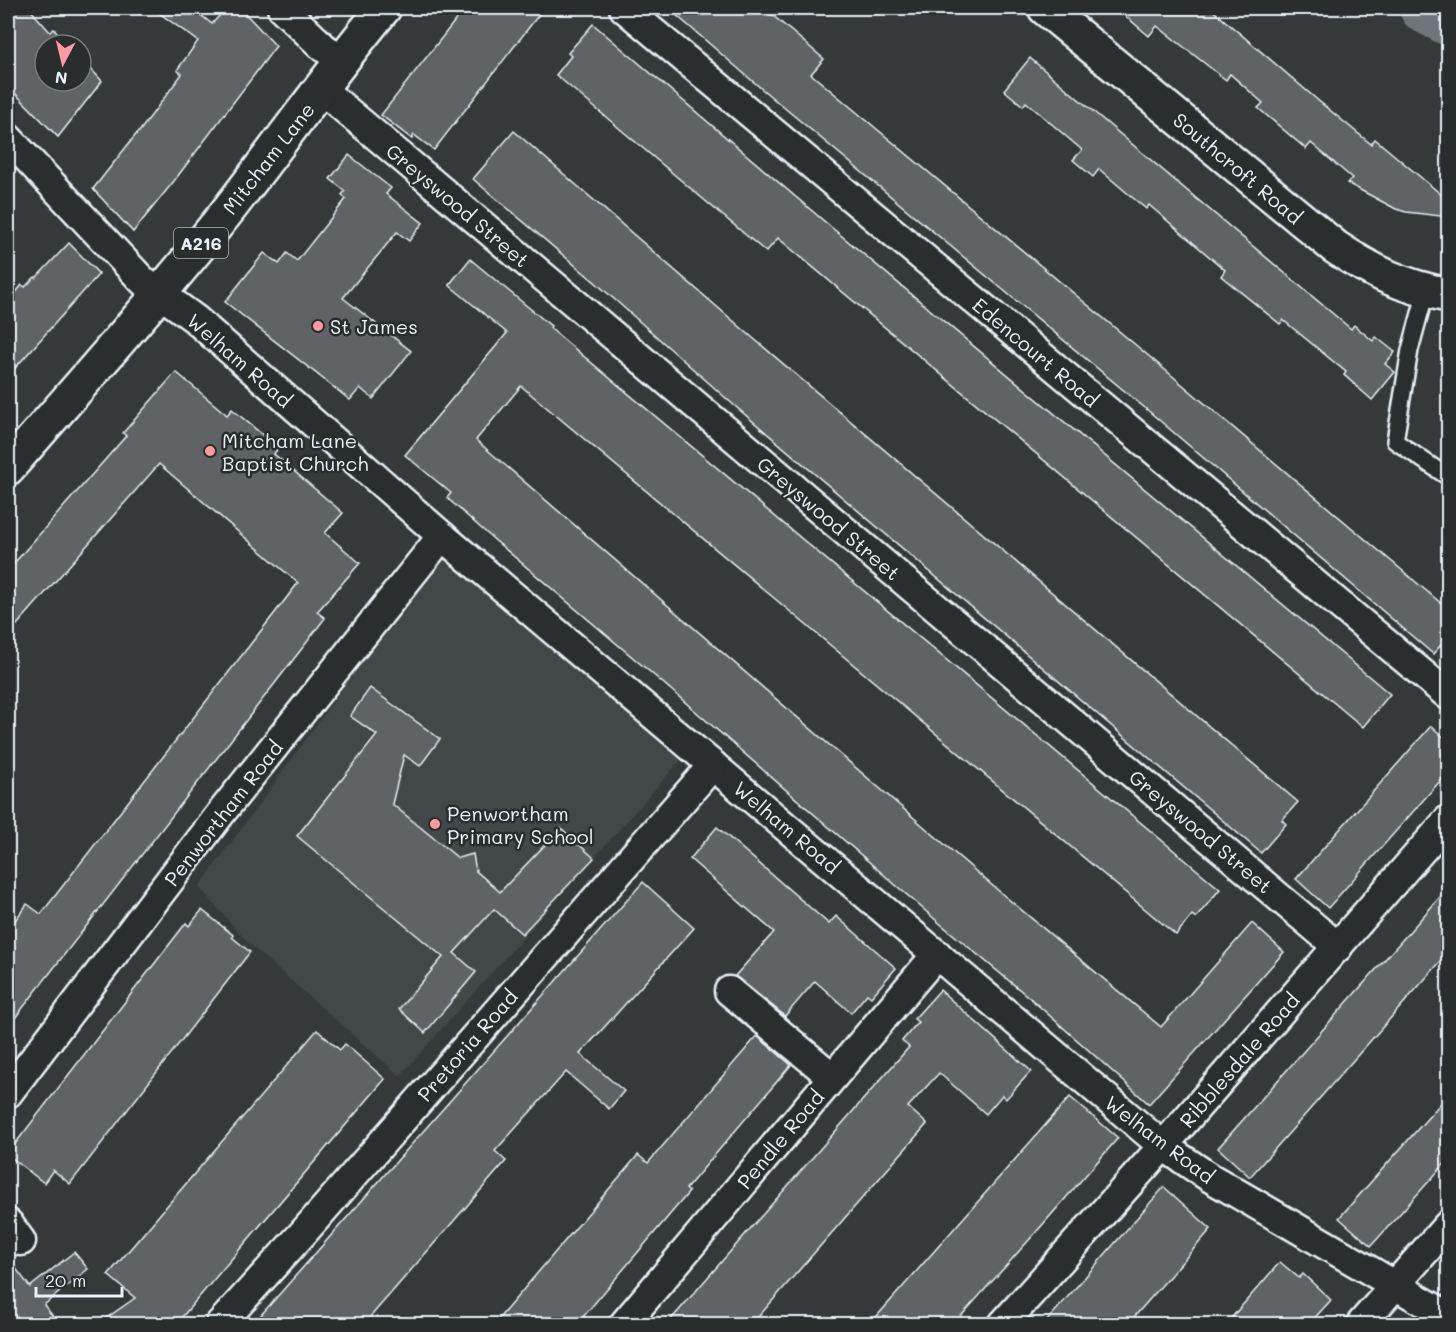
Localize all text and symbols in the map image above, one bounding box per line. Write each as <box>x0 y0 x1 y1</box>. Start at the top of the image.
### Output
north arrow <box>33 33 93 93</box>
text: N <box>54 67 68 90</box>
street label: Mitcham Lane <box>216 97 320 219</box>
street label: Southcroft Road <box>1168 106 1308 230</box>
street label: Greyswood Street <box>381 137 535 273</box>
road number: A216 <box>174 228 228 258</box>
street label: Edencourt Road <box>967 292 1105 412</box>
street label: Welham Road <box>182 307 298 413</box>
place label: St James <box>330 313 418 339</box>
marker: St James <box>311 319 325 333</box>
place label: Mitcham Lane Baptist Church <box>222 427 369 476</box>
marker: Mitcham Lane Baptist Church <box>203 444 217 458</box>
street label: Greyswood Street <box>752 450 906 586</box>
street label: Penwortham Road <box>158 735 288 891</box>
street label: Greyswood Street <box>1124 763 1278 899</box>
street label: Welham Road <box>729 775 845 879</box>
place label: Penwortham Primary School <box>447 800 594 849</box>
marker: Penwortham Primary School <box>428 817 442 831</box>
street label: Pretoria Road <box>411 984 523 1106</box>
street label: Ribblesdale Road <box>1173 987 1305 1133</box>
street label: Pendle Road <box>731 1084 829 1194</box>
street label: Welham Road <box>1100 1089 1220 1189</box>
scale bar <box>36 1260 122 1298</box>
text: 20 m <box>45 1268 86 1292</box>

